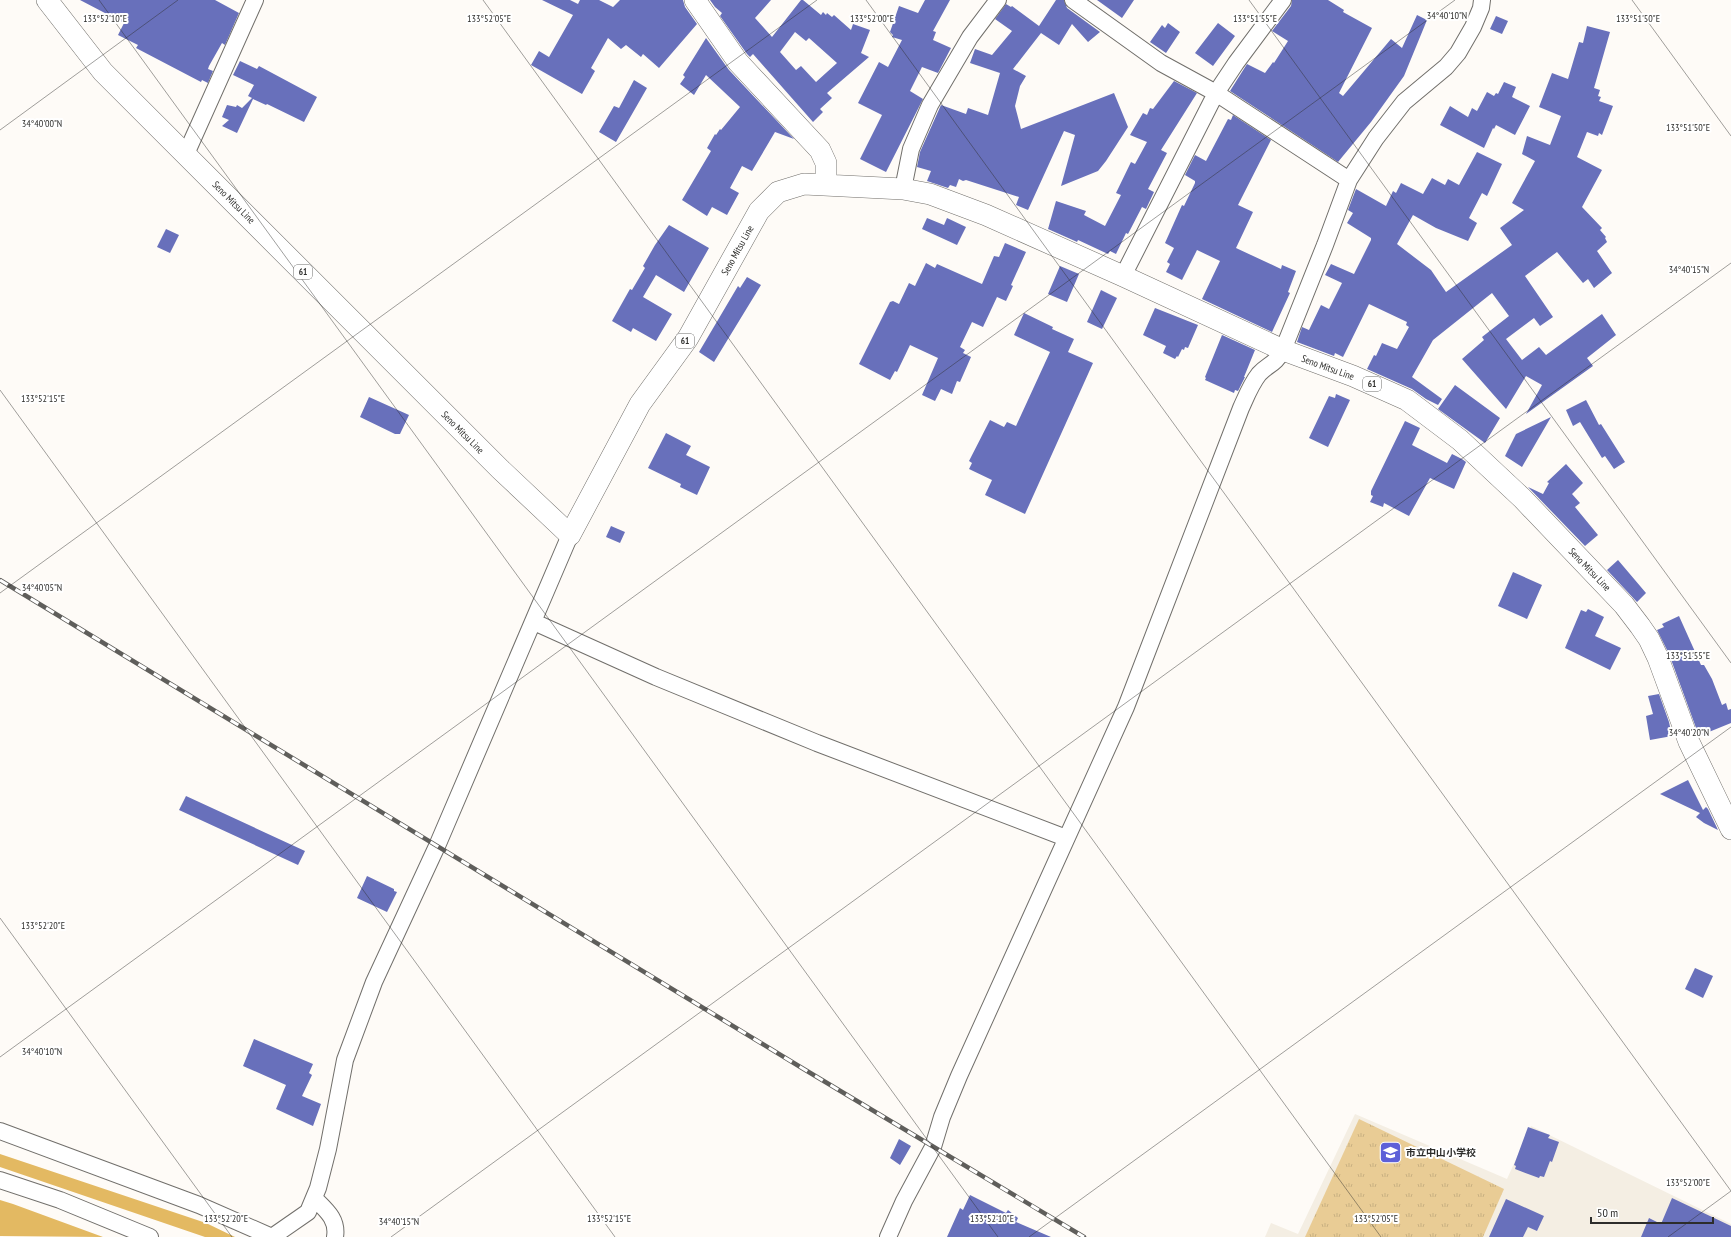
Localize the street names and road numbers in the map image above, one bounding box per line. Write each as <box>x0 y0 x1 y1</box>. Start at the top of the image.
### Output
street label: Seno Mitsu Line <box>210 178 258 226</box>
street label: Seno Mitsu Line <box>718 223 757 278</box>
road number: 61 <box>294 265 312 279</box>
road number: 61 <box>676 334 694 348</box>
street label: Seno Mitsu Line <box>1300 352 1356 383</box>
road number: 61 <box>1363 377 1381 391</box>
street label: Seno Mitsu Line <box>439 408 487 456</box>
street label: Seno Mitsu Line <box>1566 545 1613 594</box>

